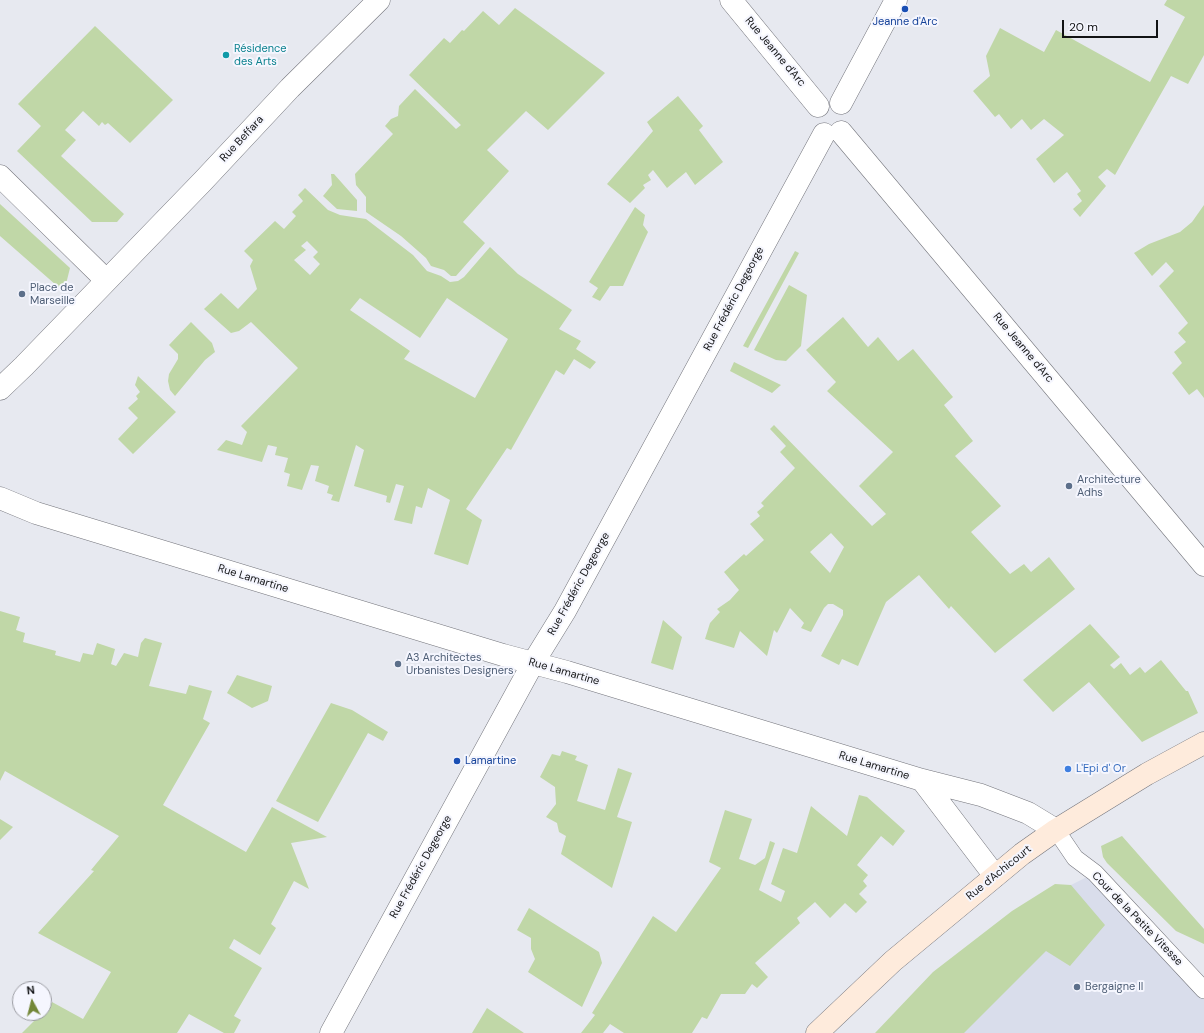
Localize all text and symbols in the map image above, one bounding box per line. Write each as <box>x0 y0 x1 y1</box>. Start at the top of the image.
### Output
marker: Jeanne d'Arc <box>900 4 910 14</box>
scale bar <box>1064 12 1160 38</box>
street label: Rue Jeanne d'Arc <box>742 14 808 90</box>
place label: Jeanne d'Arc <box>873 15 937 29</box>
text: 20 m <box>1069 19 1098 35</box>
place label: Résidence des Arts <box>234 42 287 68</box>
marker: Résidence des Arts <box>221 50 231 60</box>
street label: Rue Beffara <box>217 113 267 165</box>
street label: Rue Frédéric Degeorge <box>701 245 767 353</box>
place label: Place de Marseille <box>30 281 75 307</box>
marker: Place de Marseille <box>17 289 27 299</box>
street label: Rue Jeanne d'Arc <box>990 310 1056 386</box>
place label: Architecture Adhs <box>1077 473 1141 499</box>
marker: Architecture Adhs <box>1064 481 1074 491</box>
street label: Rue Frédéric Degeorge <box>545 530 613 638</box>
street label: Rue Lamartine <box>216 562 290 596</box>
place label: A3 Architectes Urbanistes Designers <box>406 651 514 677</box>
street label: Rue Lamartine <box>527 656 601 688</box>
marker: A3 Architectes Urbanistes Designers <box>393 659 403 669</box>
street label: Rue Lamartine <box>837 749 911 783</box>
place label: Lamartine <box>465 754 516 768</box>
marker: Lamartine <box>452 756 462 766</box>
place label: L'Epi d' Or <box>1076 762 1126 776</box>
marker: L'Epi d' Or <box>1063 764 1073 774</box>
street label: Rue Frédéric Degeorge <box>387 813 455 921</box>
street label: Rue d'Achicourt <box>964 843 1034 903</box>
street label: Cour de la Petite Vitesse <box>1089 869 1185 969</box>
place label: Bergaigne II <box>1085 980 1143 994</box>
north arrow <box>12 981 52 1021</box>
marker: Bergaigne II <box>1072 982 1082 992</box>
text: N <box>26 983 35 998</box>

